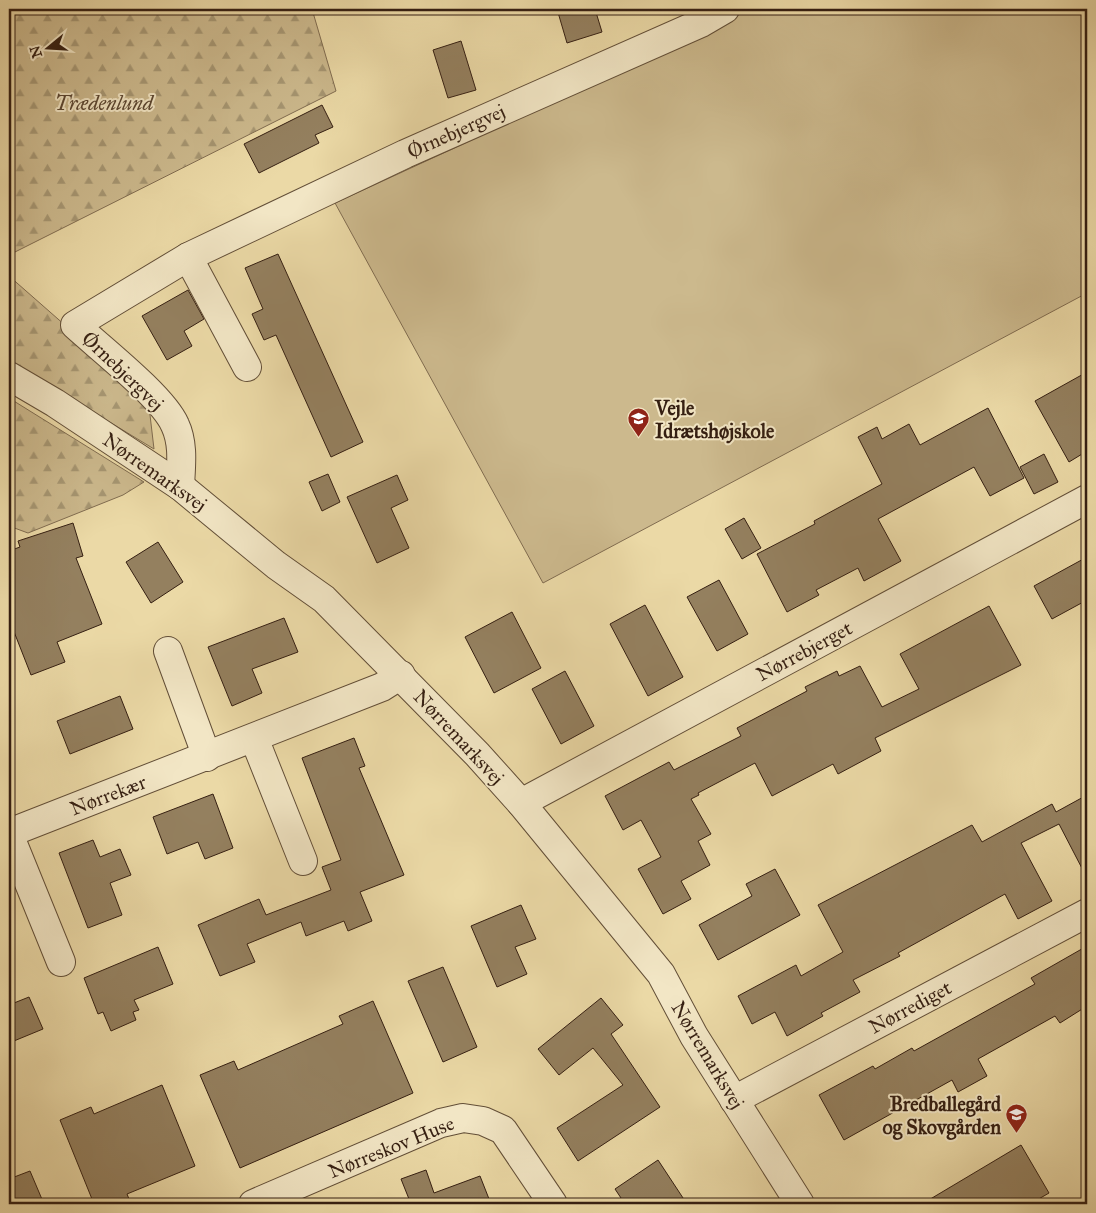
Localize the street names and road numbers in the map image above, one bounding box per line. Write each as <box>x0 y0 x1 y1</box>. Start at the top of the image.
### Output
street label: Ørnebjergvej <box>403 99 509 164</box>
street label: Ørnebjergvej <box>76 326 169 417</box>
street label: Nørremarksvej <box>98 427 212 517</box>
street label: Nørrebjerget <box>752 616 857 687</box>
street label: Nørremarksvej <box>409 684 509 790</box>
street label: Nørrekær <box>67 769 150 820</box>
street label: Nørrediget <box>865 975 956 1040</box>
street label: Nørremarksvej <box>666 997 750 1113</box>
street label: Nørreskov Huse <box>325 1111 457 1183</box>

